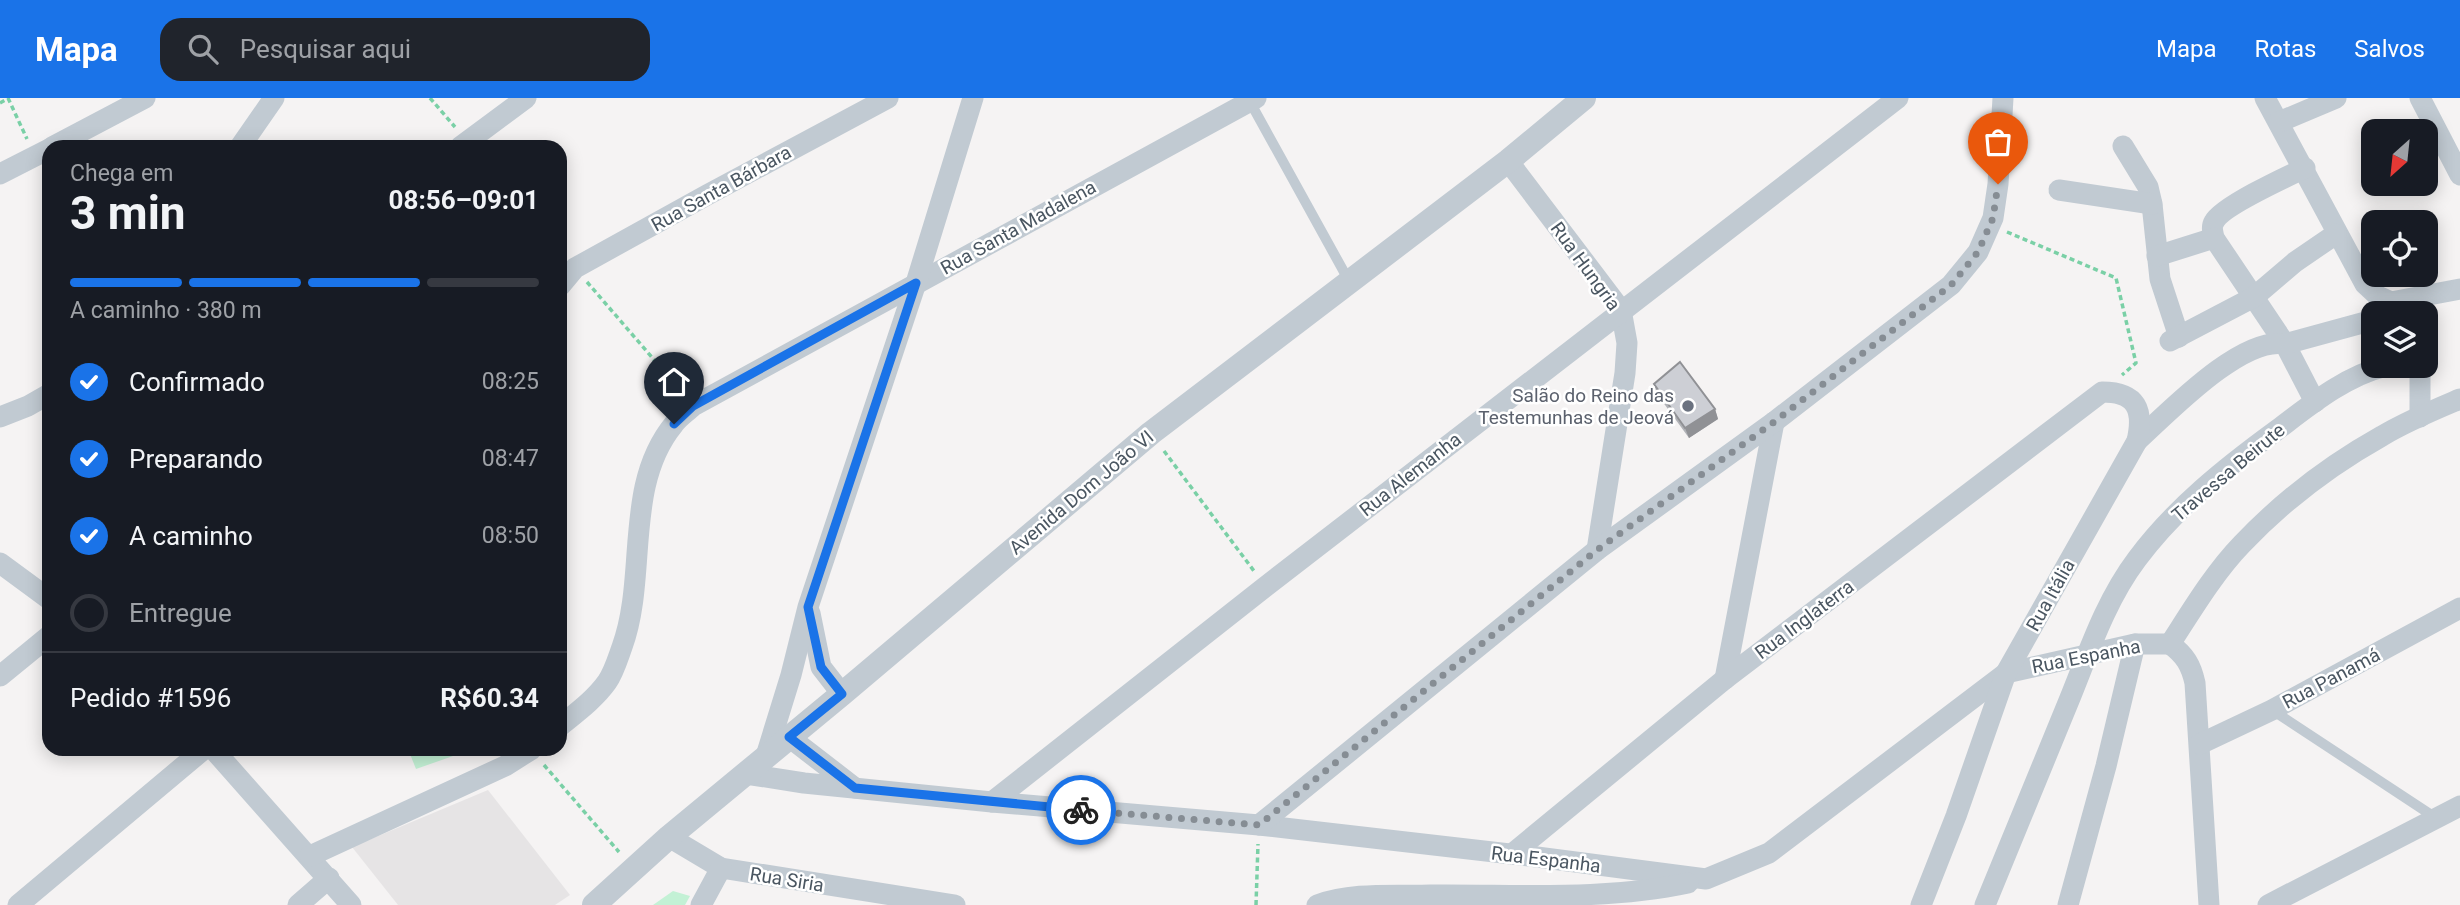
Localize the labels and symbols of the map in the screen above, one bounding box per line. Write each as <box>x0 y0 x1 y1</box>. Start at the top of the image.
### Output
pin <box>1968 112 2028 184</box>
north arrow <box>2361 119 2438 196</box>
street label: Rua Santa Bárbara <box>647 140 795 236</box>
street label: Rua Santa Madalena <box>937 175 1100 280</box>
street label: Rua Hungria <box>1546 218 1625 315</box>
pin <box>644 352 704 424</box>
place label: Salão do Reino das Testemunhas de Jeová <box>1478 384 1674 429</box>
marker: Salão do Reino das Testemunhas de Jeová <box>1680 398 1696 414</box>
street label: Travessa Beirute <box>2167 418 2290 526</box>
street label: Avenida Dom João VI <box>1005 425 1158 559</box>
street label: Rua Alemanha <box>1355 428 1466 521</box>
street label: Rua Itália <box>2021 555 2080 635</box>
street label: Rua Inglaterra <box>1750 575 1858 664</box>
street label: Rua Espanha <box>2030 635 2142 678</box>
street label: Rua Panamá <box>2278 643 2384 714</box>
courier <box>1046 775 1116 845</box>
street label: Rua Espanha <box>1490 841 1602 878</box>
street label: Rua Siria <box>748 862 826 897</box>

